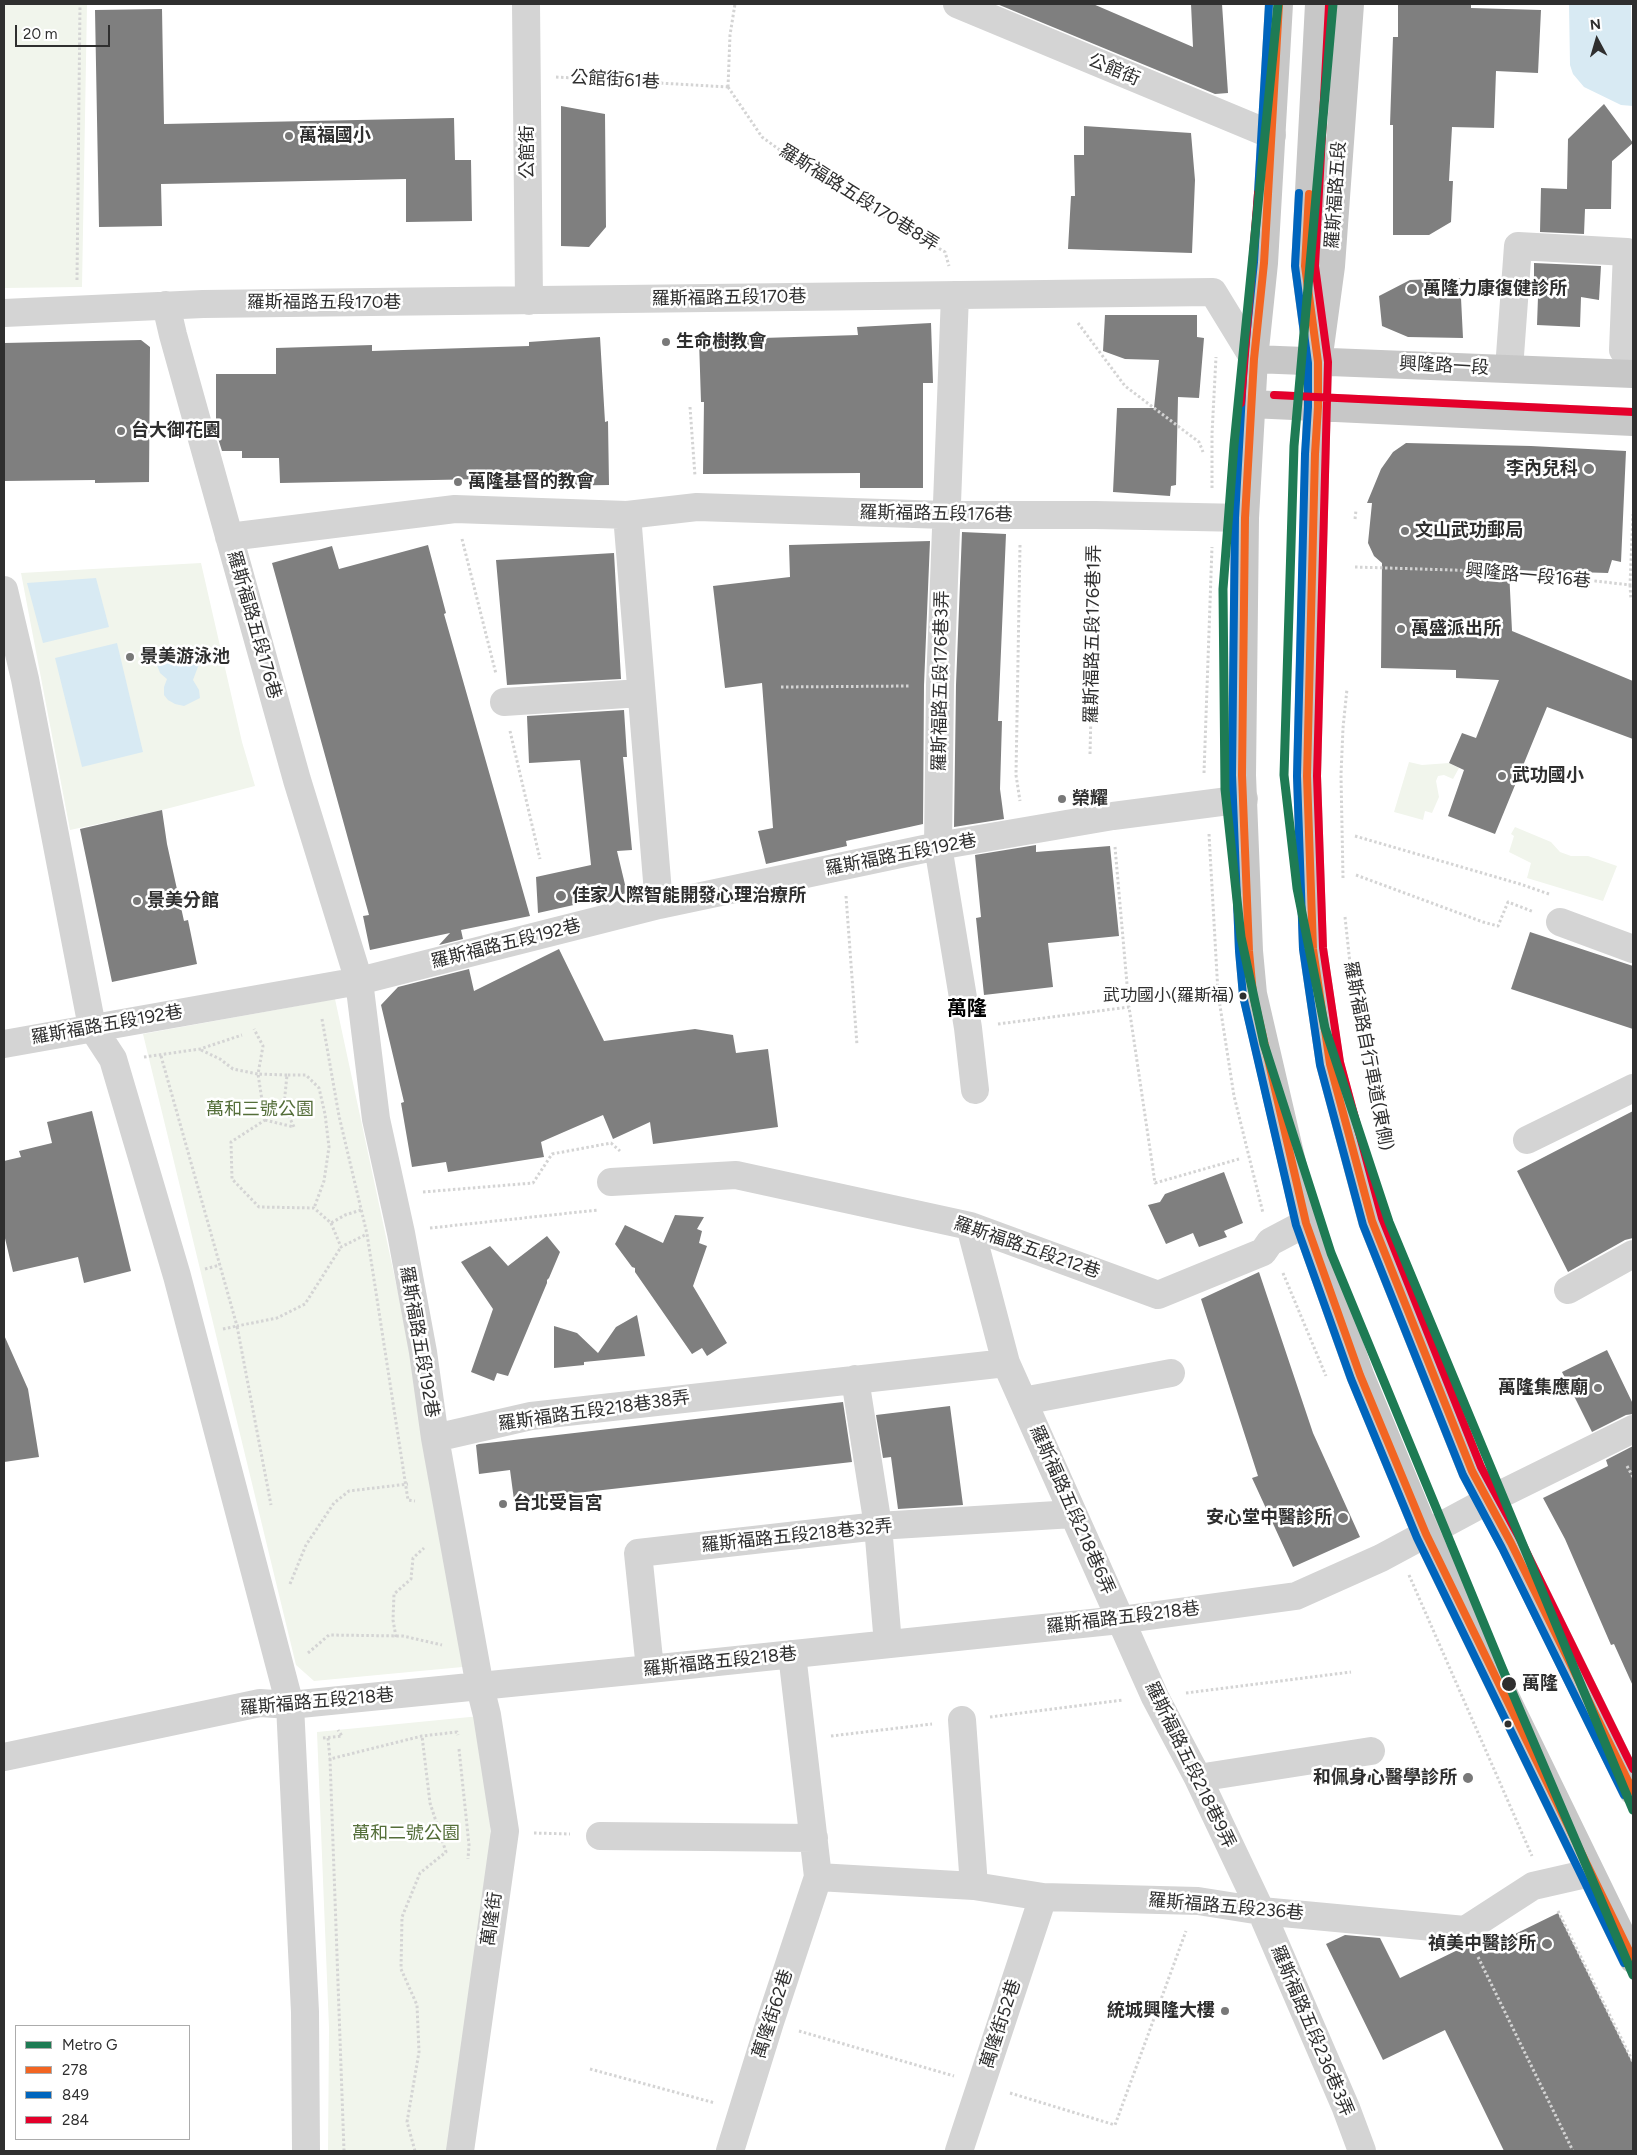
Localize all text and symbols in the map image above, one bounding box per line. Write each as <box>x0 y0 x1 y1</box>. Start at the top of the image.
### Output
scale bar <box>18 15 112 47</box>
north arrow <box>1572 15 1622 65</box>
text: N <box>1589 16 1602 34</box>
text: 20 m <box>23 25 57 43</box>
street label: 公館街 <box>1085 50 1143 90</box>
street label: 公館街61巷 <box>570 67 660 93</box>
place label: 萬福國小 <box>299 125 371 147</box>
street label: 公館街 <box>517 125 539 179</box>
marker: 萬福國小 <box>283 130 295 142</box>
street label: 羅斯福路五段170巷8弄 <box>775 140 943 256</box>
street label: 羅斯福路五段 <box>1321 140 1351 250</box>
place label: 萬隆力康復健診所 <box>1423 278 1567 300</box>
marker: 萬隆力康復健診所 <box>1405 282 1419 296</box>
street label: 羅斯福路五段170巷 <box>652 286 806 310</box>
street label: 羅斯福路五段170巷 <box>247 292 401 314</box>
place label: 生命樹教會 <box>676 331 766 353</box>
marker: 生命樹教會 <box>660 336 672 348</box>
street label: 興隆路一段 <box>1398 353 1490 379</box>
place label: 台大御花園 <box>131 420 221 442</box>
marker: 台大御花園 <box>115 425 127 437</box>
place label: 李內兒科 <box>1506 458 1578 480</box>
marker: 李內兒科 <box>1582 462 1596 476</box>
place label: 萬隆基督的教會 <box>468 471 594 493</box>
marker: 萬隆基督的教會 <box>452 476 464 488</box>
street label: 羅斯福路五段176巷 <box>859 502 1013 526</box>
place label: 文山武功郵局 <box>1415 520 1523 542</box>
marker: 文山武功郵局 <box>1399 525 1411 537</box>
street label: 羅斯福路五段176巷1弄 <box>1081 544 1105 724</box>
street label: 羅斯福路五段176巷 <box>222 548 286 702</box>
street label: 興隆路一段16巷 <box>1464 560 1592 592</box>
street label: 羅斯福路五段176巷3弄 <box>929 590 953 772</box>
place label: 萬盛派出所 <box>1411 618 1501 640</box>
marker: 萬盛派出所 <box>1395 623 1407 635</box>
place label: 景美游泳池 <box>140 646 230 668</box>
marker: 景美游泳池 <box>124 651 136 663</box>
place label: 武功國小 <box>1512 765 1584 787</box>
marker: 武功國小 <box>1496 770 1508 782</box>
place label: 榮耀 <box>1072 788 1108 810</box>
marker: 榮耀 <box>1056 793 1068 805</box>
street label: 羅斯福路五段192巷 <box>824 830 978 880</box>
place label: 佳家人際智能開發心理治療所 <box>572 885 806 907</box>
marker: 佳家人際智能開發心理治療所 <box>554 889 568 903</box>
place label: 景美分館 <box>147 890 219 912</box>
marker: 景美分館 <box>131 895 143 907</box>
street label: 羅斯福路五段192巷 <box>429 915 583 973</box>
street label: 羅斯福路自行車道(東側) <box>1339 959 1397 1153</box>
place label: 武功國小(羅斯福) <box>1103 986 1234 1006</box>
marker: 武功國小(羅斯福) <box>1238 991 1248 1001</box>
district label: 萬隆 <box>947 997 987 1021</box>
street label: 羅斯福路五段192巷 <box>29 1001 185 1049</box>
park label: 萬和三號公園 <box>206 1099 314 1121</box>
street label: 羅斯福路五段212巷 <box>951 1213 1103 1283</box>
street label: 羅斯福路五段192巷 <box>395 1264 443 1420</box>
place label: 萬隆集應廟 <box>1498 1377 1588 1399</box>
marker: 萬隆集應廟 <box>1592 1382 1604 1394</box>
street label: 羅斯福路五段218巷38弄 <box>497 1387 691 1435</box>
street label: 羅斯福路五段218巷6弄 <box>1025 1422 1119 1598</box>
place label: 台北受旨宮 <box>513 1493 603 1515</box>
marker: 台北受旨宮 <box>497 1498 509 1510</box>
place label: 安心堂中醫診所 <box>1206 1507 1332 1529</box>
marker: 安心堂中醫診所 <box>1336 1511 1350 1525</box>
street label: 羅斯福路五段218巷32弄 <box>700 1515 894 1557</box>
street label: 羅斯福路五段218巷 <box>1045 1598 1201 1638</box>
street label: 羅斯福路五段218巷 <box>642 1643 798 1681</box>
place label: 萬隆 <box>1522 1673 1558 1695</box>
marker: 萬隆 <box>1500 1675 1518 1693</box>
street label: 羅斯福路五段218巷9弄 <box>1140 1678 1240 1852</box>
street label: 羅斯福路五段218巷 <box>239 1685 395 1719</box>
unlabelled marker <box>1503 1719 1513 1729</box>
place label: 和佩身心醫學診所 <box>1313 1767 1457 1789</box>
marker: 和佩身心醫學診所 <box>1461 1771 1475 1785</box>
park label: 萬和二號公園 <box>352 1823 460 1845</box>
street label: 羅斯福路五段236巷 <box>1147 1889 1305 1925</box>
street label: 萬隆街 <box>478 1891 506 1947</box>
place label: 禎美中醫診所 <box>1428 1933 1536 1955</box>
marker: 禎美中醫診所 <box>1540 1937 1554 1951</box>
street label: 羅斯福路五段236巷3弄 <box>1266 1942 1358 2120</box>
street label: 萬隆街62巷 <box>748 1967 798 2061</box>
street label: 萬隆街52巷 <box>976 1977 1026 2071</box>
place label: 統城興隆大樓 <box>1107 2000 1215 2022</box>
marker: 統城興隆大樓 <box>1219 2005 1231 2017</box>
legend <box>15 2025 190 2140</box>
text: Metro G <box>62 2036 117 2054</box>
text: 278 <box>62 2061 88 2079</box>
text: 849 <box>62 2086 89 2104</box>
text: 284 <box>62 2111 89 2129</box>

